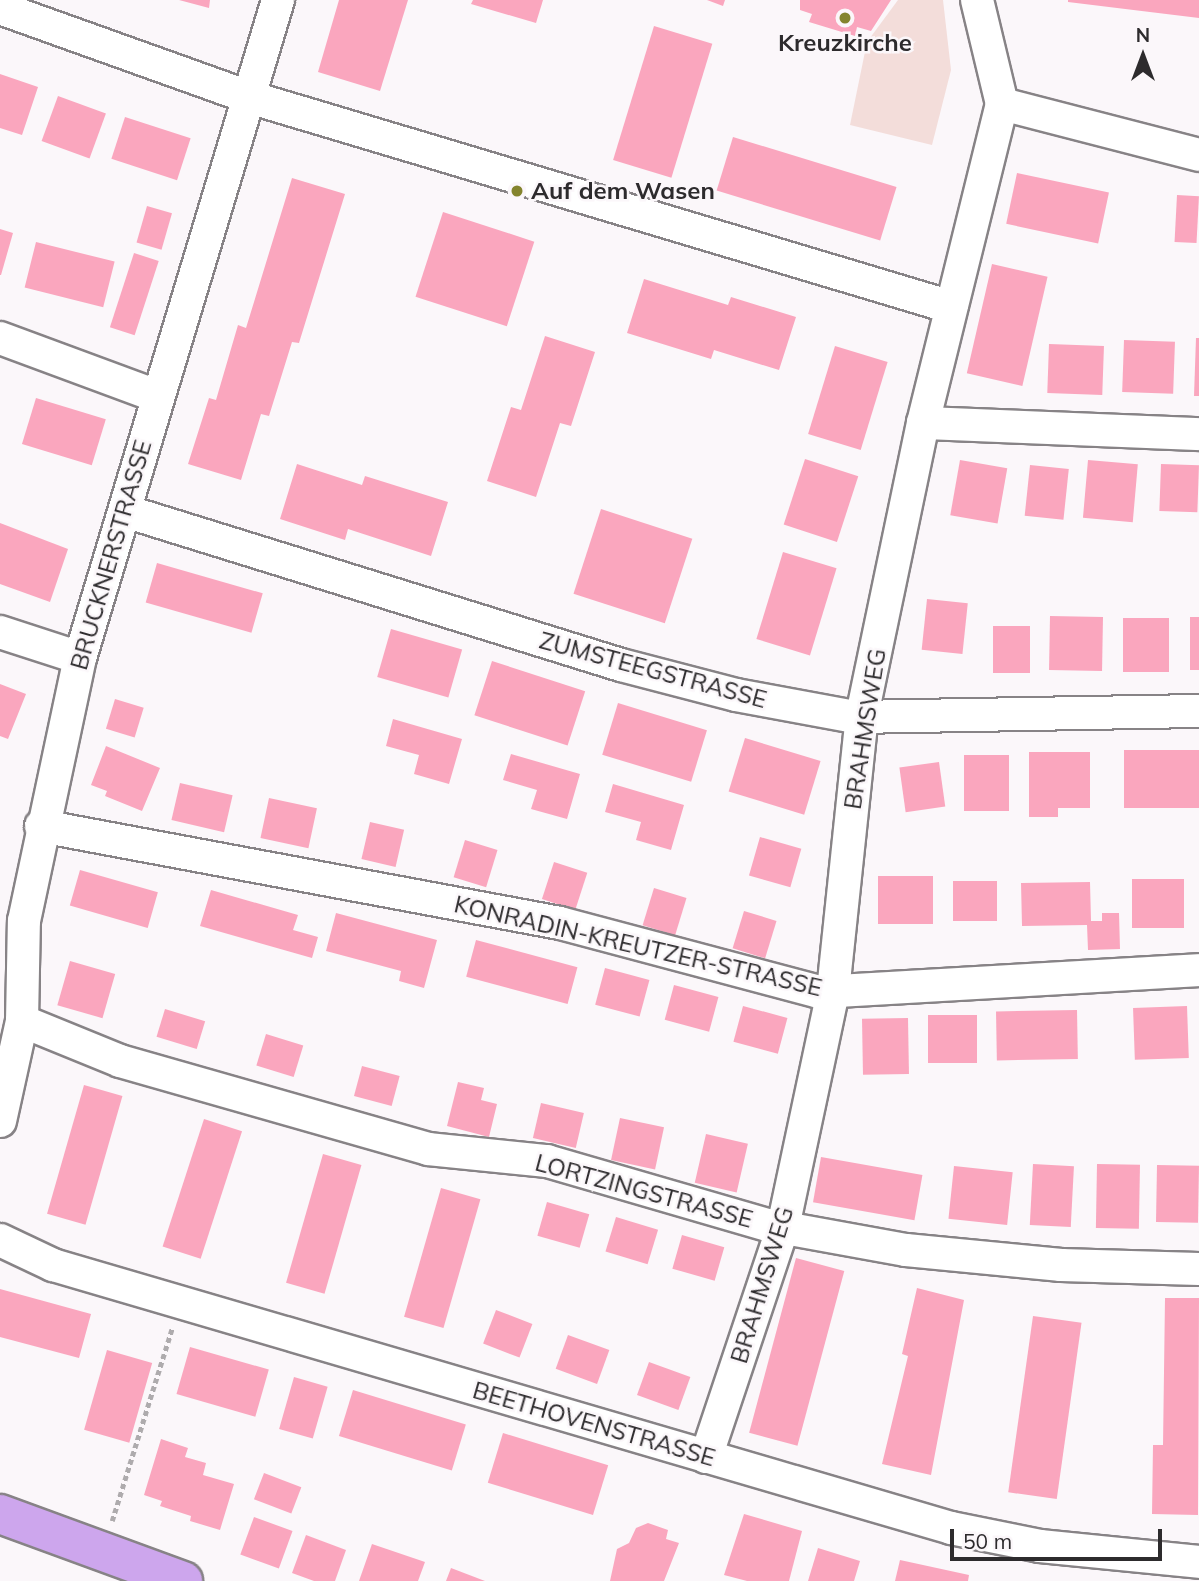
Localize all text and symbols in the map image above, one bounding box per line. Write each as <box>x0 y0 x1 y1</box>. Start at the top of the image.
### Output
marker: Kreuzkirche <box>837 10 853 26</box>
north arrow <box>1108 21 1178 91</box>
text: N <box>1136 23 1150 47</box>
place label: Kreuzkirche <box>778 29 912 57</box>
place label: Auf dem Wasen <box>531 177 715 205</box>
marker: Auf dem Wasen <box>509 183 525 199</box>
street label: BRUCKNERSTRASSE <box>64 437 158 673</box>
street label: ZUMSTEEGSTRASSE <box>536 626 770 714</box>
street label: BRAHMSWEG <box>838 647 892 811</box>
street label: KONRADIN-KREUTZER-STRASSE <box>451 890 825 1002</box>
street label: LORTZINGSTRASSE <box>532 1148 756 1234</box>
street label: BRAHMSWEG <box>725 1203 799 1367</box>
street label: BEETHOVENSTRASSE <box>469 1376 719 1472</box>
scale bar <box>954 1514 1166 1558</box>
text: 50 m <box>963 1528 1012 1554</box>

